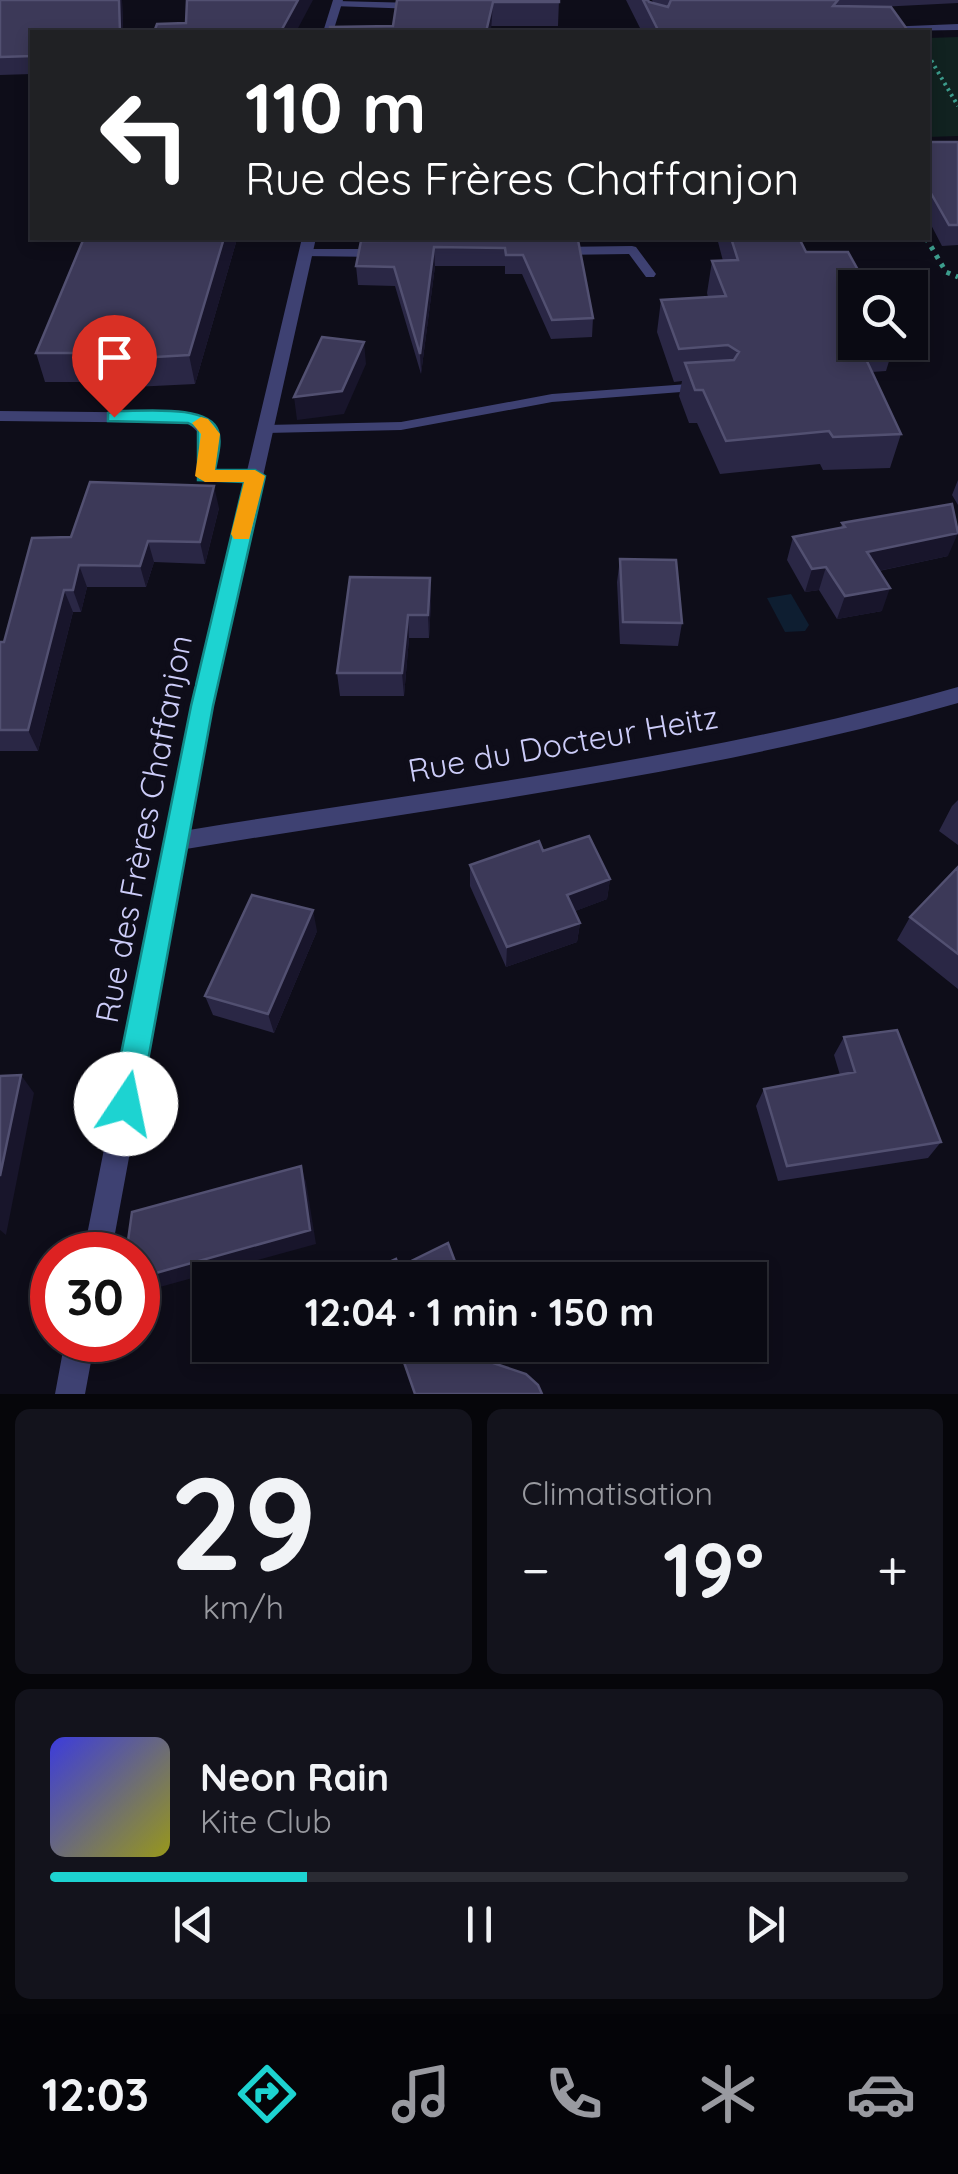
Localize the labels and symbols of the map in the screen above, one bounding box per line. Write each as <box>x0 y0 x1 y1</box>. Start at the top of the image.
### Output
pin <box>72 315 157 418</box>
street label: Rue des Frères Chaffanjon <box>86 632 200 1026</box>
street label: Rue du Docteur Heitz <box>405 696 721 790</box>
position arrow <box>74 1052 178 1156</box>
speed limit sign: 30 <box>30 1232 160 1362</box>

